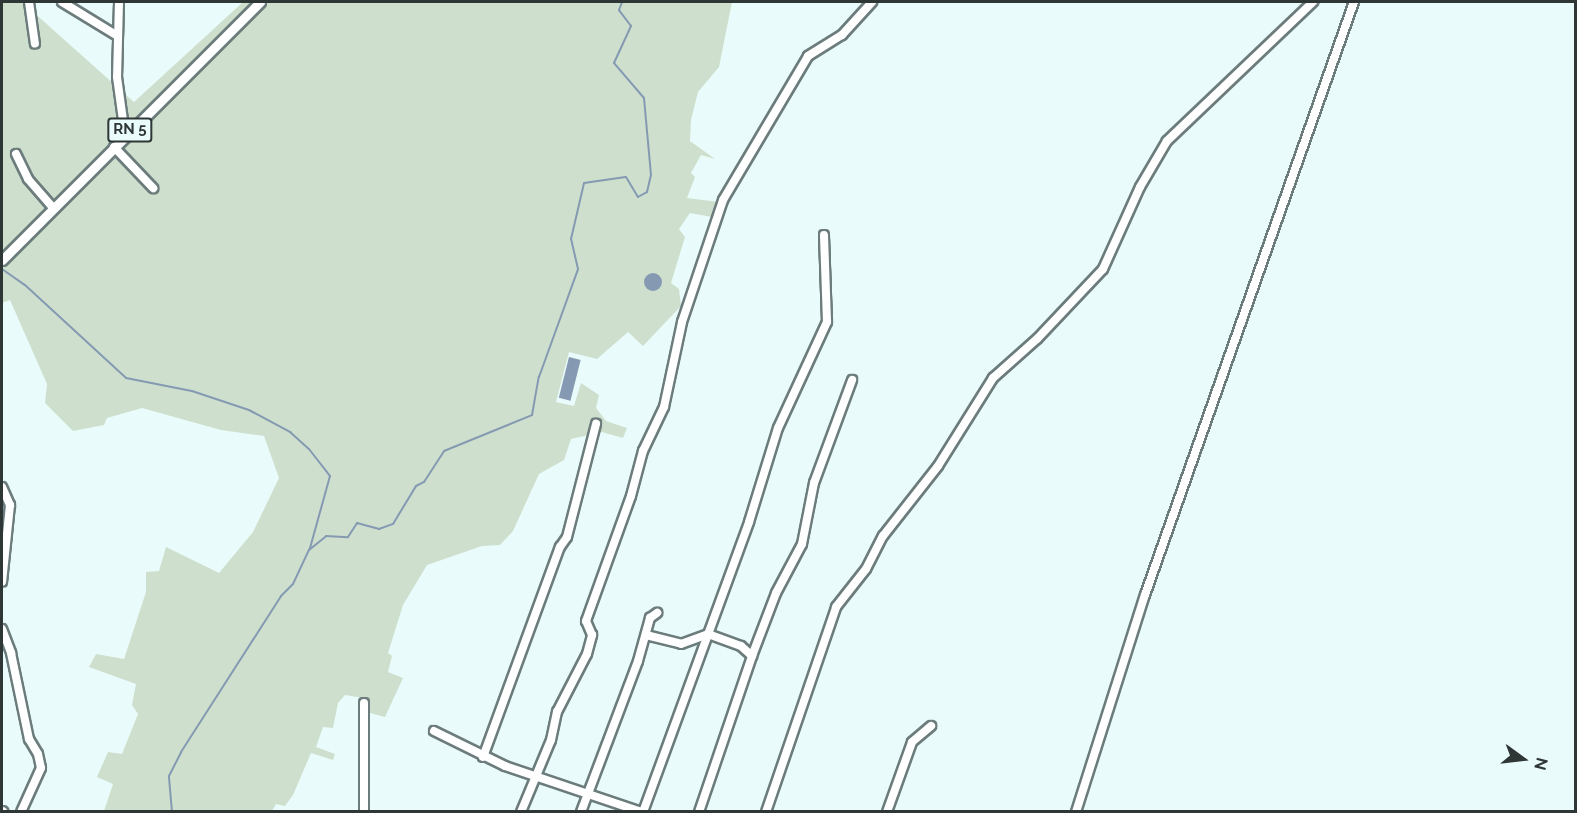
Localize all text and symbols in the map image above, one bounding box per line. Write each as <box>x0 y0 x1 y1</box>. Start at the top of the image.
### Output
road number: RN 5 <box>106 118 154 142</box>
north arrow <box>1493 729 1553 789</box>
text: N <box>1530 755 1552 772</box>

